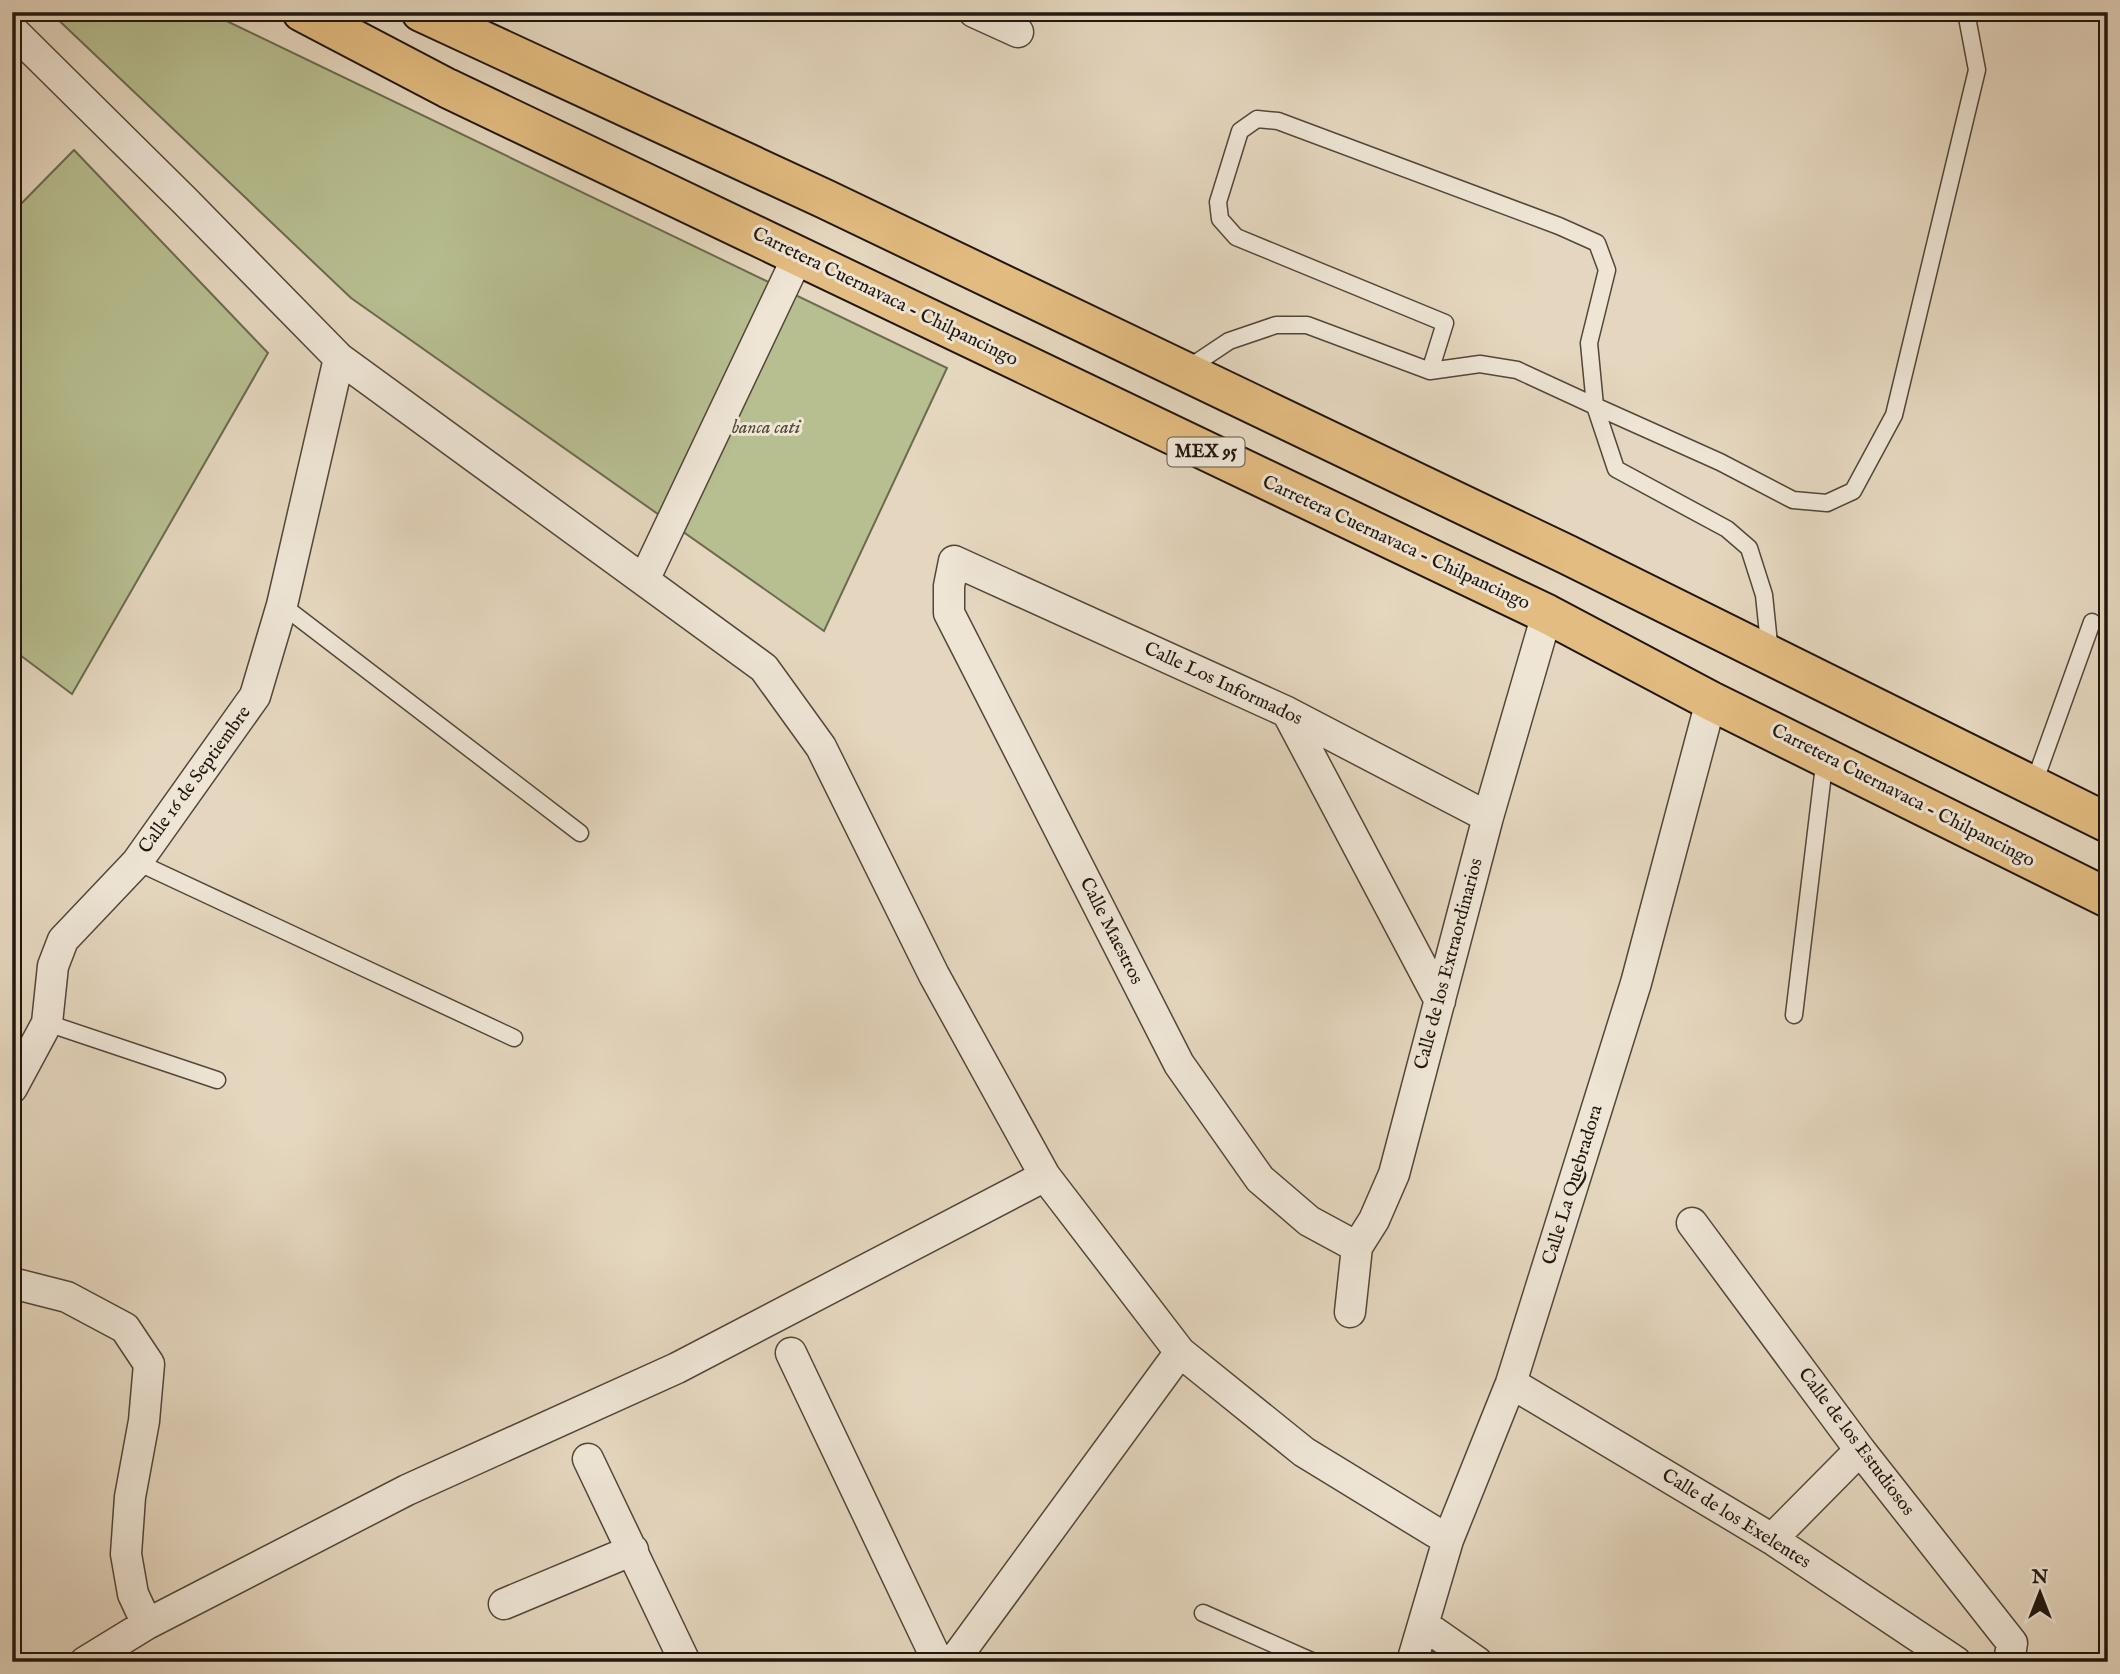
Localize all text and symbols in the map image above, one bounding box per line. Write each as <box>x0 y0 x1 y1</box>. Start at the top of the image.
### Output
street label: Carretera Cuernavaca - Chilpancingo <box>748 222 1022 372</box>
park label: banca cati <box>732 416 802 440</box>
road number: MEX 95 <box>1168 438 1244 466</box>
street label: Carretera Cuernavaca - Chilpancingo <box>1258 470 1534 616</box>
street label: Calle Los Informados <box>1140 637 1306 731</box>
street label: Calle 16 de Septiembre <box>133 701 257 858</box>
street label: Carretera Cuernavaca - Chilpancingo <box>1767 719 2039 873</box>
street label: Calle de los Extraordinarios <box>1409 856 1489 1072</box>
street label: Calle Maestros <box>1074 873 1148 989</box>
street label: Calle La Quebradora <box>1537 1101 1609 1268</box>
street label: Calle de los Estudiosos <box>1792 1363 1920 1521</box>
street label: Calle de los Exelentes <box>1657 1464 1815 1574</box>
north arrow <box>2004 1558 2074 1628</box>
text: N <box>2031 1566 2049 1590</box>

